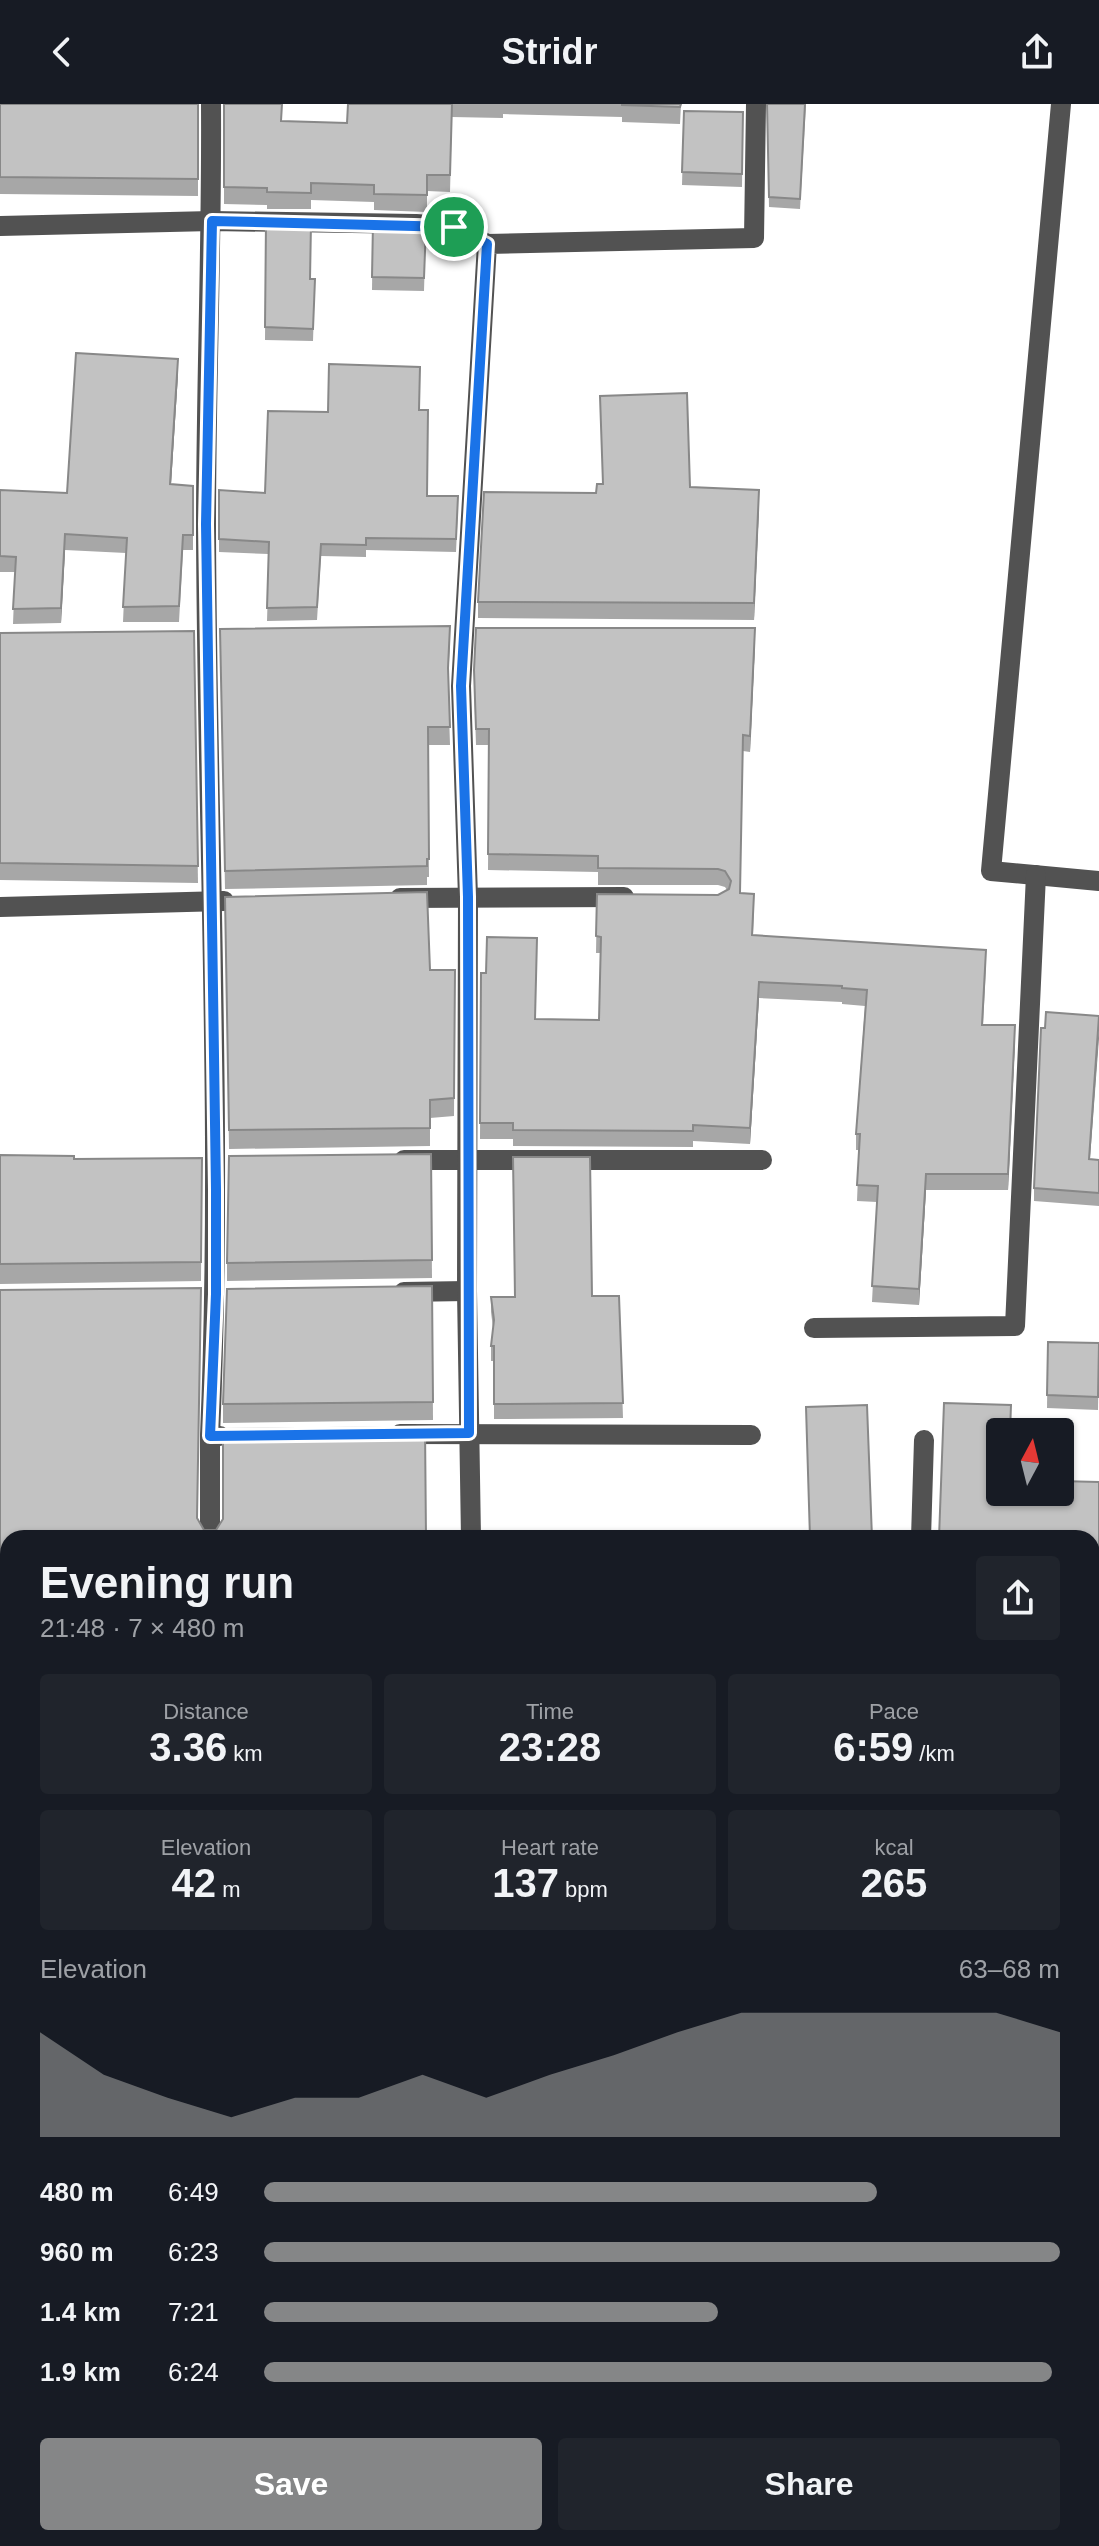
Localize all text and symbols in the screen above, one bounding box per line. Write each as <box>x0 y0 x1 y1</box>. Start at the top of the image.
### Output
icon: back <box>40 30 84 74</box>
icon: share <box>1015 30 1059 74</box>
text: Stridr <box>501 31 598 72</box>
pin <box>420 193 488 261</box>
icon: arrive <box>432 205 476 249</box>
north arrow <box>986 1418 1074 1506</box>
map controls <box>986 1418 1074 1506</box>
button: share <box>976 1556 1060 1640</box>
text: Evening run <box>40 1558 294 1607</box>
text: 21:48 · 7 × 480 m <box>40 1613 245 1643</box>
text: Distance <box>163 1699 249 1724</box>
text: Time <box>526 1699 574 1724</box>
text: Pace <box>869 1699 919 1724</box>
text: 3.36 <box>149 1725 227 1769</box>
text: 23:28 <box>499 1725 601 1769</box>
text: 6:59 <box>833 1725 913 1769</box>
text: km <box>227 1741 263 1766</box>
text: /km <box>913 1741 955 1766</box>
text: Elevation <box>161 1835 251 1860</box>
text: Heart rate <box>501 1835 599 1860</box>
text: kcal <box>874 1835 914 1860</box>
text: 42 <box>172 1861 216 1905</box>
text: 137 <box>492 1861 559 1905</box>
text: 265 <box>861 1861 927 1905</box>
text: m <box>216 1877 240 1902</box>
text: bpm <box>559 1877 608 1902</box>
text: Elevation <box>40 1954 147 1984</box>
text: 63–68 m <box>959 1954 1060 1984</box>
text: 480 m <box>40 2177 114 2207</box>
text: 6:49 <box>168 2177 219 2207</box>
text: 960 m <box>40 2237 114 2267</box>
text: 6:23 <box>168 2237 219 2267</box>
text: 1.4 km <box>40 2297 121 2327</box>
text: 7:21 <box>168 2297 219 2327</box>
text: 1.9 km <box>40 2357 121 2387</box>
text: 6:24 <box>168 2357 219 2387</box>
button: Save <box>40 2438 542 2530</box>
button: Share <box>558 2438 1060 2530</box>

